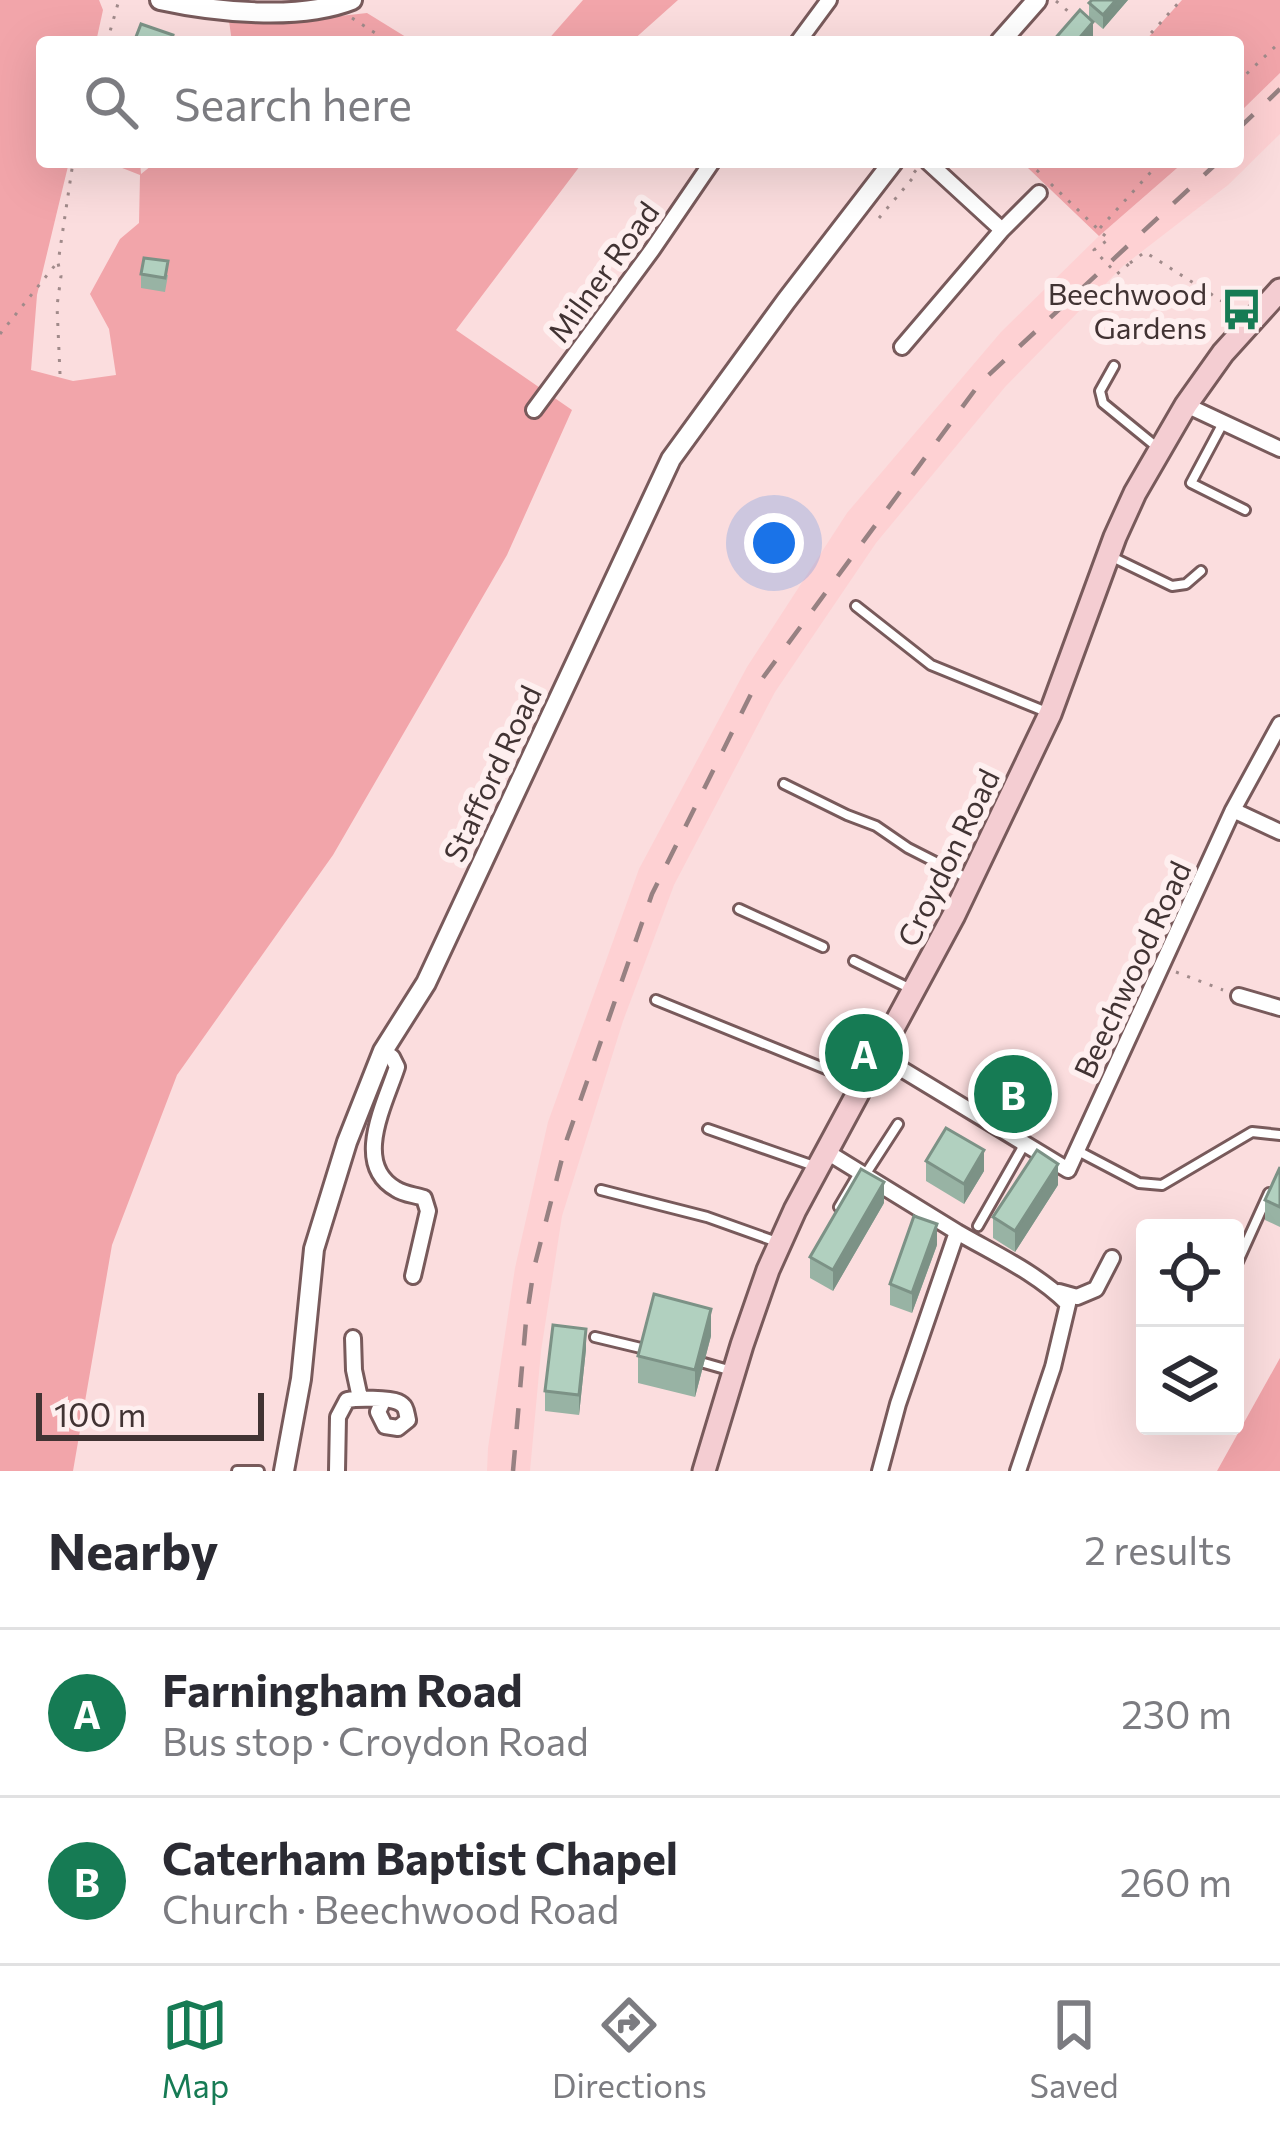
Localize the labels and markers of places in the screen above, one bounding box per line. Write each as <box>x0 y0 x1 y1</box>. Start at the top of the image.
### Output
place label: Beechwood Gardens <box>1048 274 1207 345</box>
bus stop icon: Beechwood Gardens <box>1218 286 1264 332</box>
pin: A <box>825 1008 903 1098</box>
pin: B <box>974 1049 1052 1139</box>

